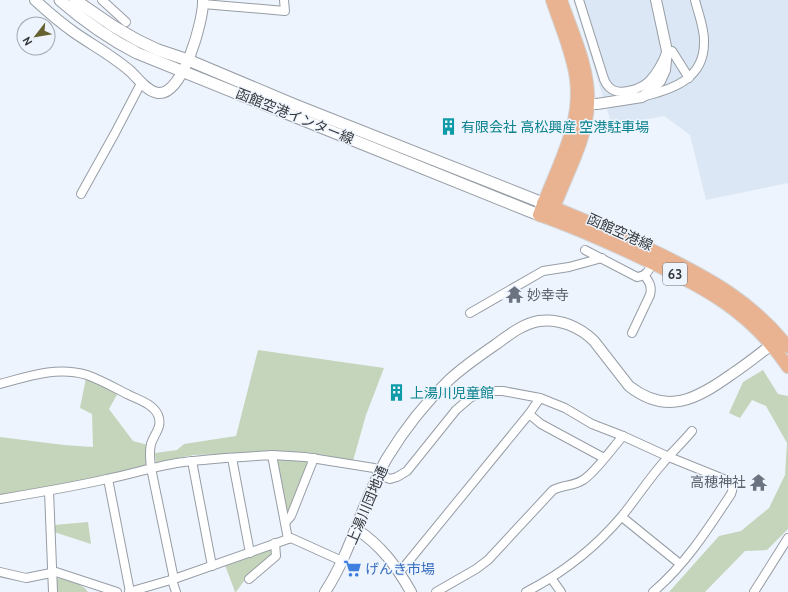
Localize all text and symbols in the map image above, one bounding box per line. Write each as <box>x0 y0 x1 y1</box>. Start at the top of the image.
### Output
north arrow <box>16 16 56 56</box>
text: N <box>19 34 35 48</box>
street label: 函館空港インター線 <box>233 84 357 148</box>
building icon: 有限会社 高松興産 空港駐車場 <box>438 117 458 137</box>
place label: 有限会社 高松興産 空港駐車場 <box>461 118 649 136</box>
street label: 函館空港線 <box>584 210 656 254</box>
road number: 63 <box>663 263 687 285</box>
temple icon: 妙幸寺 <box>504 285 524 305</box>
place label: 妙幸寺 <box>527 286 569 304</box>
building icon: 上湯川児童館 <box>387 383 407 403</box>
place label: 上湯川児童館 <box>410 384 494 402</box>
street label: 上湯川団地通 <box>342 463 392 547</box>
temple icon: 高穂神社 <box>749 472 769 492</box>
place label: 高穂神社 <box>690 473 746 491</box>
supermarket icon: げんき市場 <box>342 559 362 579</box>
place label: げんき市場 <box>365 560 435 578</box>

